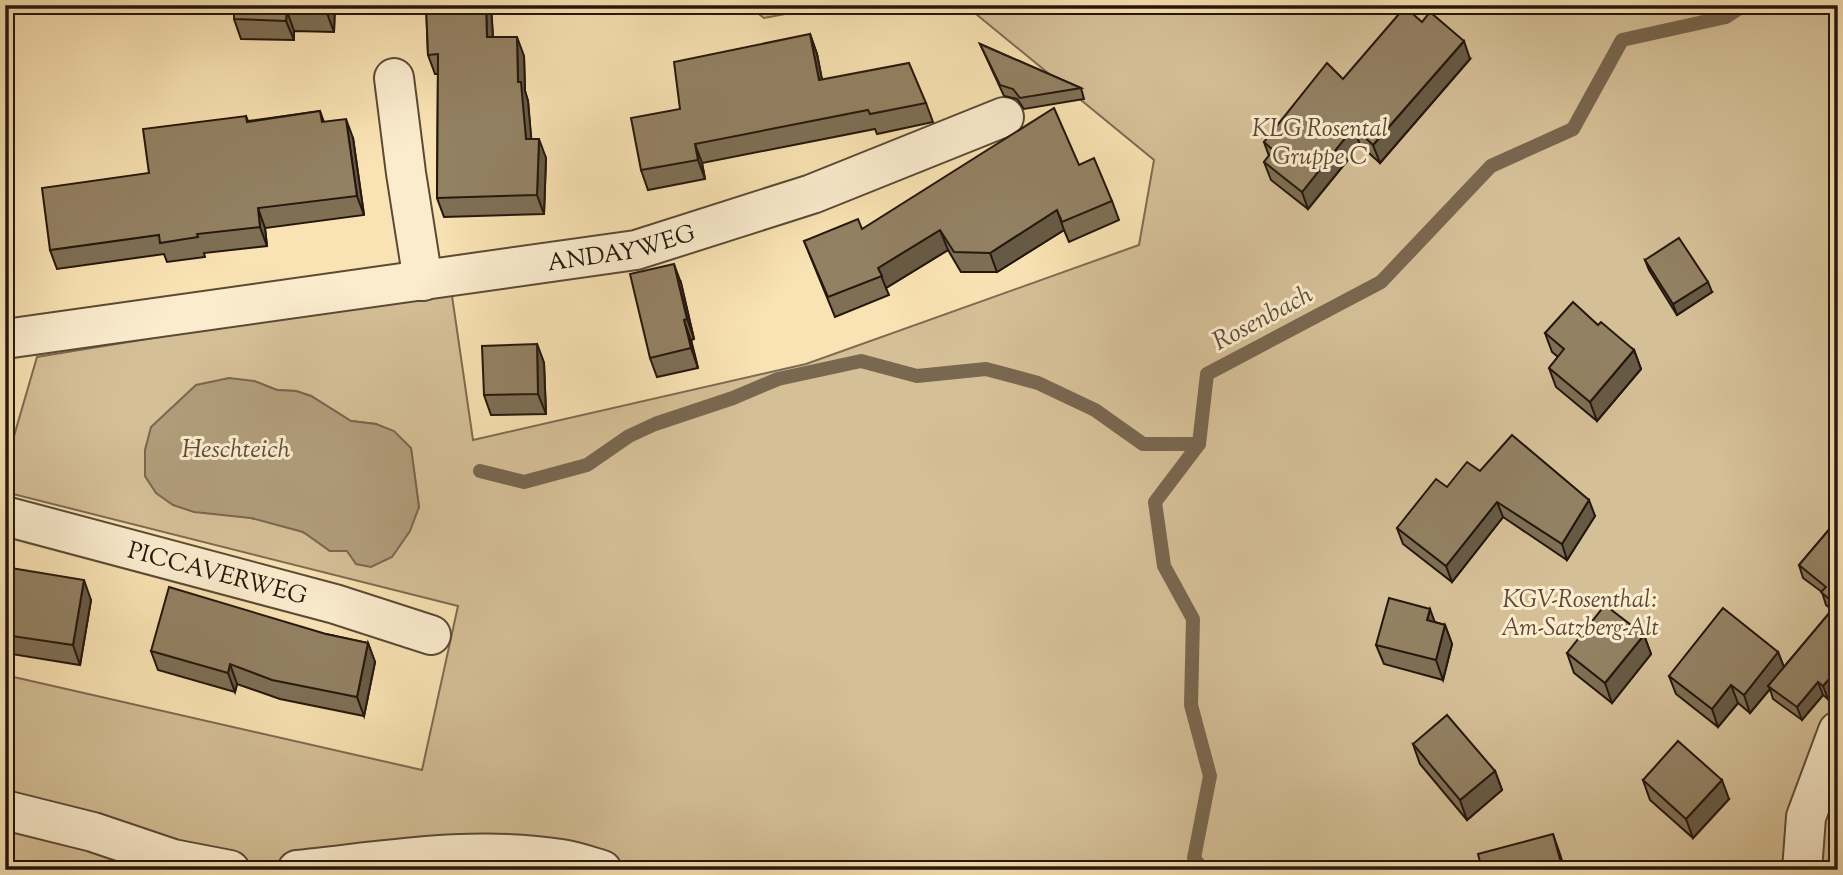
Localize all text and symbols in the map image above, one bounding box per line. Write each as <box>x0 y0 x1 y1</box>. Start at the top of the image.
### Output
park label: KLG Rosental Gruppe C <box>1252 113 1388 175</box>
street label: ANDAYWEG <box>545 217 700 281</box>
water label: Rosenbach <box>1206 277 1320 361</box>
water label: Heschteich <box>182 432 291 469</box>
street label: PICCAVERWEG <box>124 534 310 615</box>
park label: KGV-Rosenthal: Am-Satzberg-Alt <box>1501 584 1659 646</box>

